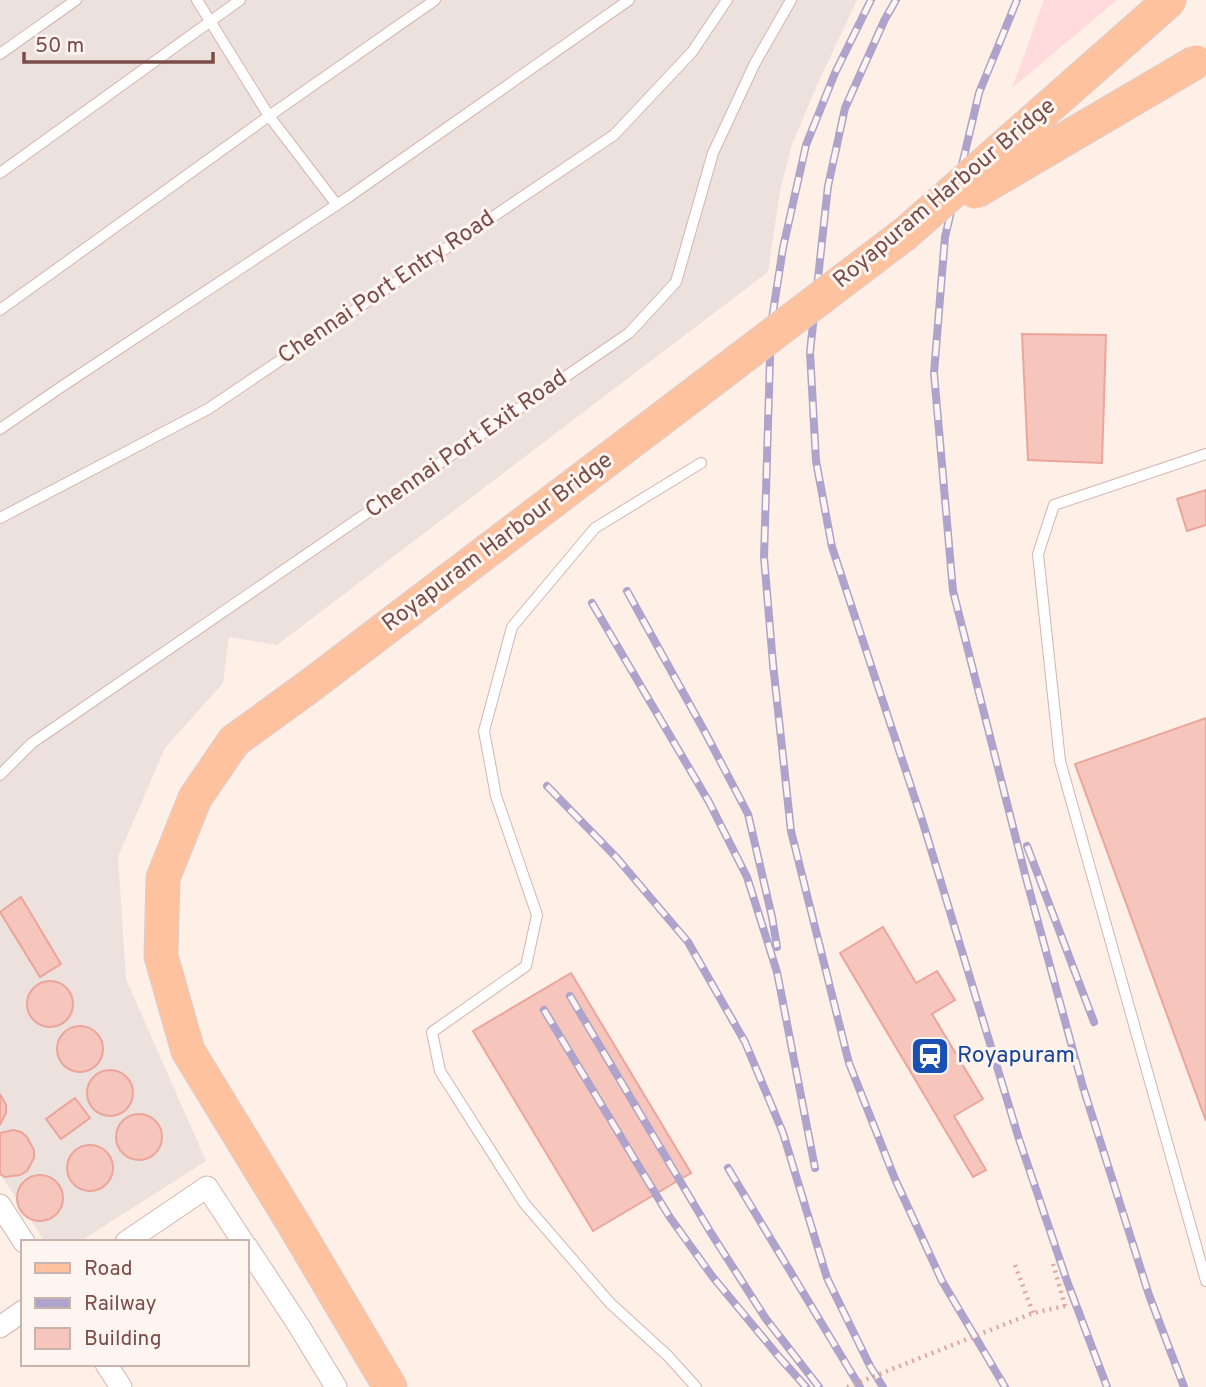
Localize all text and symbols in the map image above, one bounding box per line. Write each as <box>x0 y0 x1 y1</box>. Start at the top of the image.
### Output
scale bar <box>24 21 214 65</box>
text: 50 m <box>35 33 84 60</box>
street label: Royapuram Harbour Bridge <box>828 92 1062 296</box>
street label: Chennai Port Entry Road <box>273 205 501 371</box>
street label: Chennai Port Exit Road <box>360 364 574 526</box>
street label: Royapuram Harbour Bridge <box>377 447 619 639</box>
station icon: Royapuram <box>909 1035 951 1077</box>
place label: Royapuram <box>957 1042 1075 1071</box>
legend <box>21 1240 248 1366</box>
text: Road <box>84 1256 133 1283</box>
text: Railway <box>84 1291 157 1318</box>
text: Building <box>84 1326 162 1353</box>

